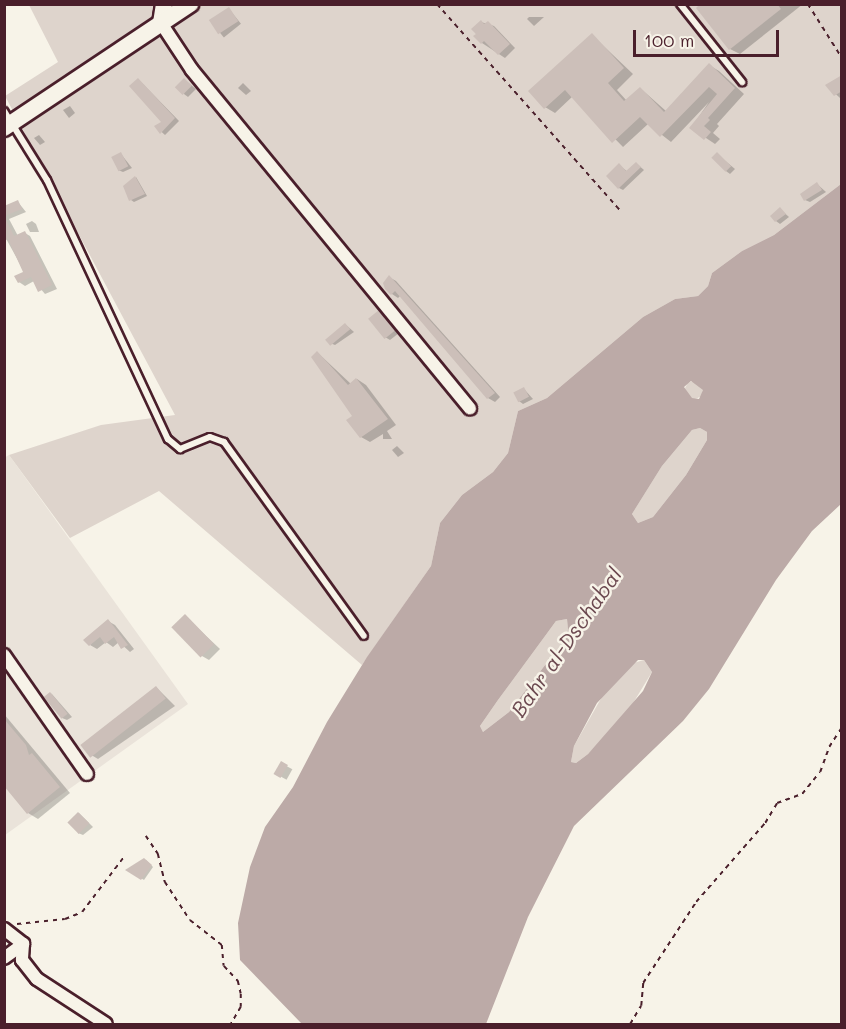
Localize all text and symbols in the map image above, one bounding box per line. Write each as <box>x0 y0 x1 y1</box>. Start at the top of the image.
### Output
scale bar <box>636 18 782 56</box>
text: 100 m <box>644 28 694 52</box>
water label: Bahr al-Dschabal <box>505 563 627 721</box>

